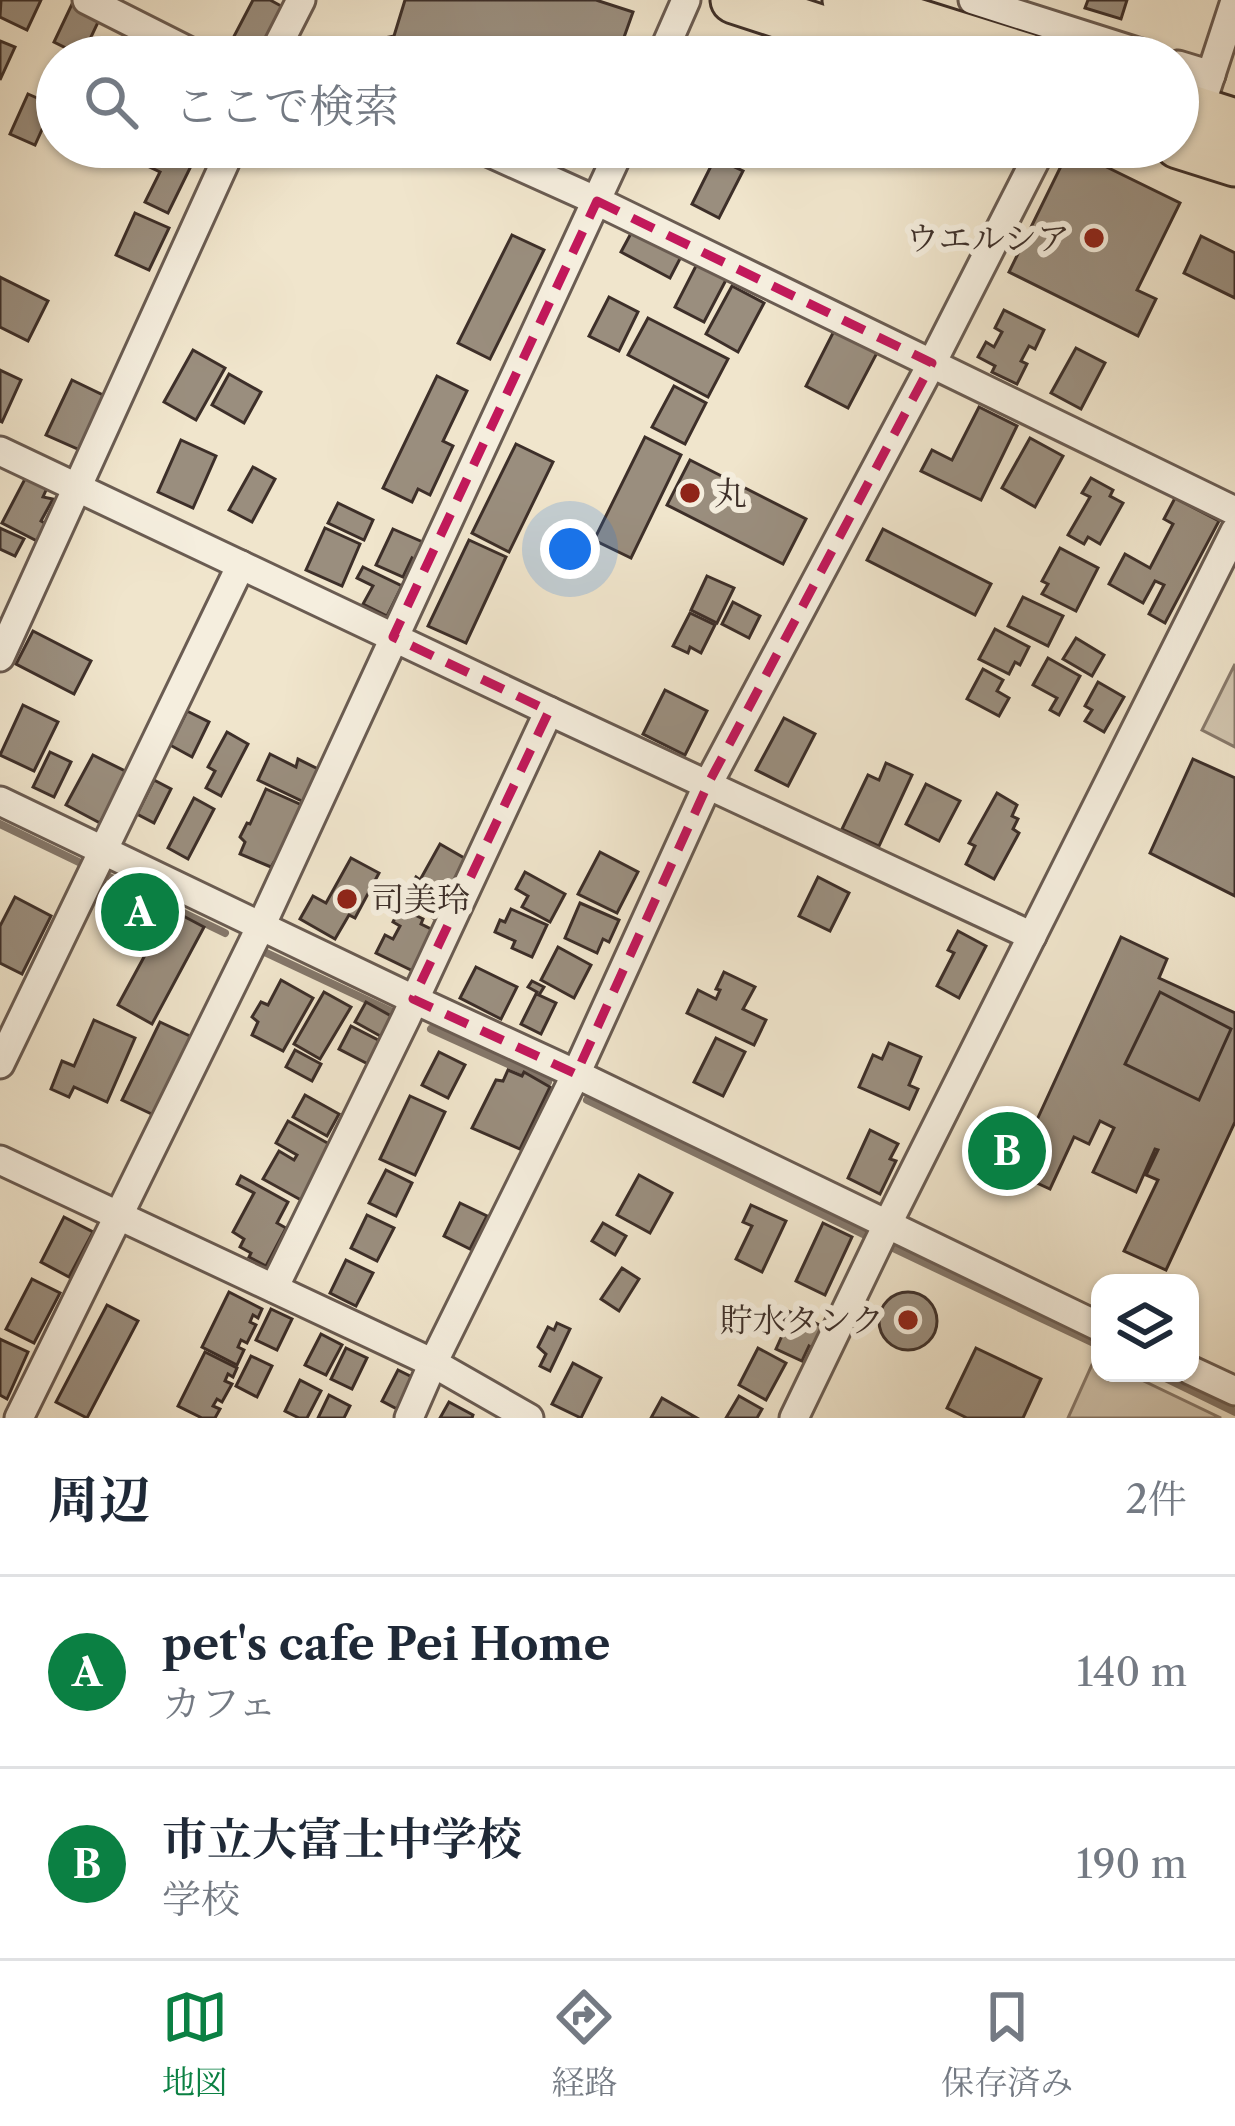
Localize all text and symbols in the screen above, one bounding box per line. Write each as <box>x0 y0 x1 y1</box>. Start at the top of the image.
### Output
search box <box>36 36 1199 168</box>
icon: search <box>78 69 144 135</box>
text: ここで検索 <box>174 78 399 134</box>
place label: ウエルシア <box>906 218 1070 259</box>
marker: ウエルシア <box>1081 225 1107 251</box>
place label: 丸 <box>714 473 747 514</box>
marker: 丸 <box>677 480 703 506</box>
your location <box>540 519 600 579</box>
pin: A <box>101 867 179 957</box>
place label: 司美玲 <box>371 879 470 920</box>
marker: 司美玲 <box>334 886 360 912</box>
pin: B <box>968 1106 1046 1196</box>
map controls <box>1091 1274 1199 1382</box>
button: layers <box>1091 1274 1199 1382</box>
place label: 貯水タンク <box>720 1300 884 1341</box>
marker: 貯水タンク <box>895 1307 921 1333</box>
text: 周辺 <box>48 1469 150 1531</box>
text: 2件 <box>1126 1475 1187 1523</box>
text: pet's cafe Pei Home <box>162 1616 610 1672</box>
text: A <box>72 1648 102 1696</box>
text: 140 m <box>1077 1648 1187 1696</box>
text: カフェ <box>162 1679 277 1727</box>
text: 市立大富士中学校 <box>162 1811 522 1867</box>
text: B <box>73 1840 102 1888</box>
text: 190 m <box>1076 1840 1187 1888</box>
text: 学校 <box>162 1875 240 1923</box>
tab: 地図 <box>162 1984 228 2103</box>
tab: 経路 <box>551 1984 617 2103</box>
tab: 保存済み <box>941 1984 1073 2103</box>

